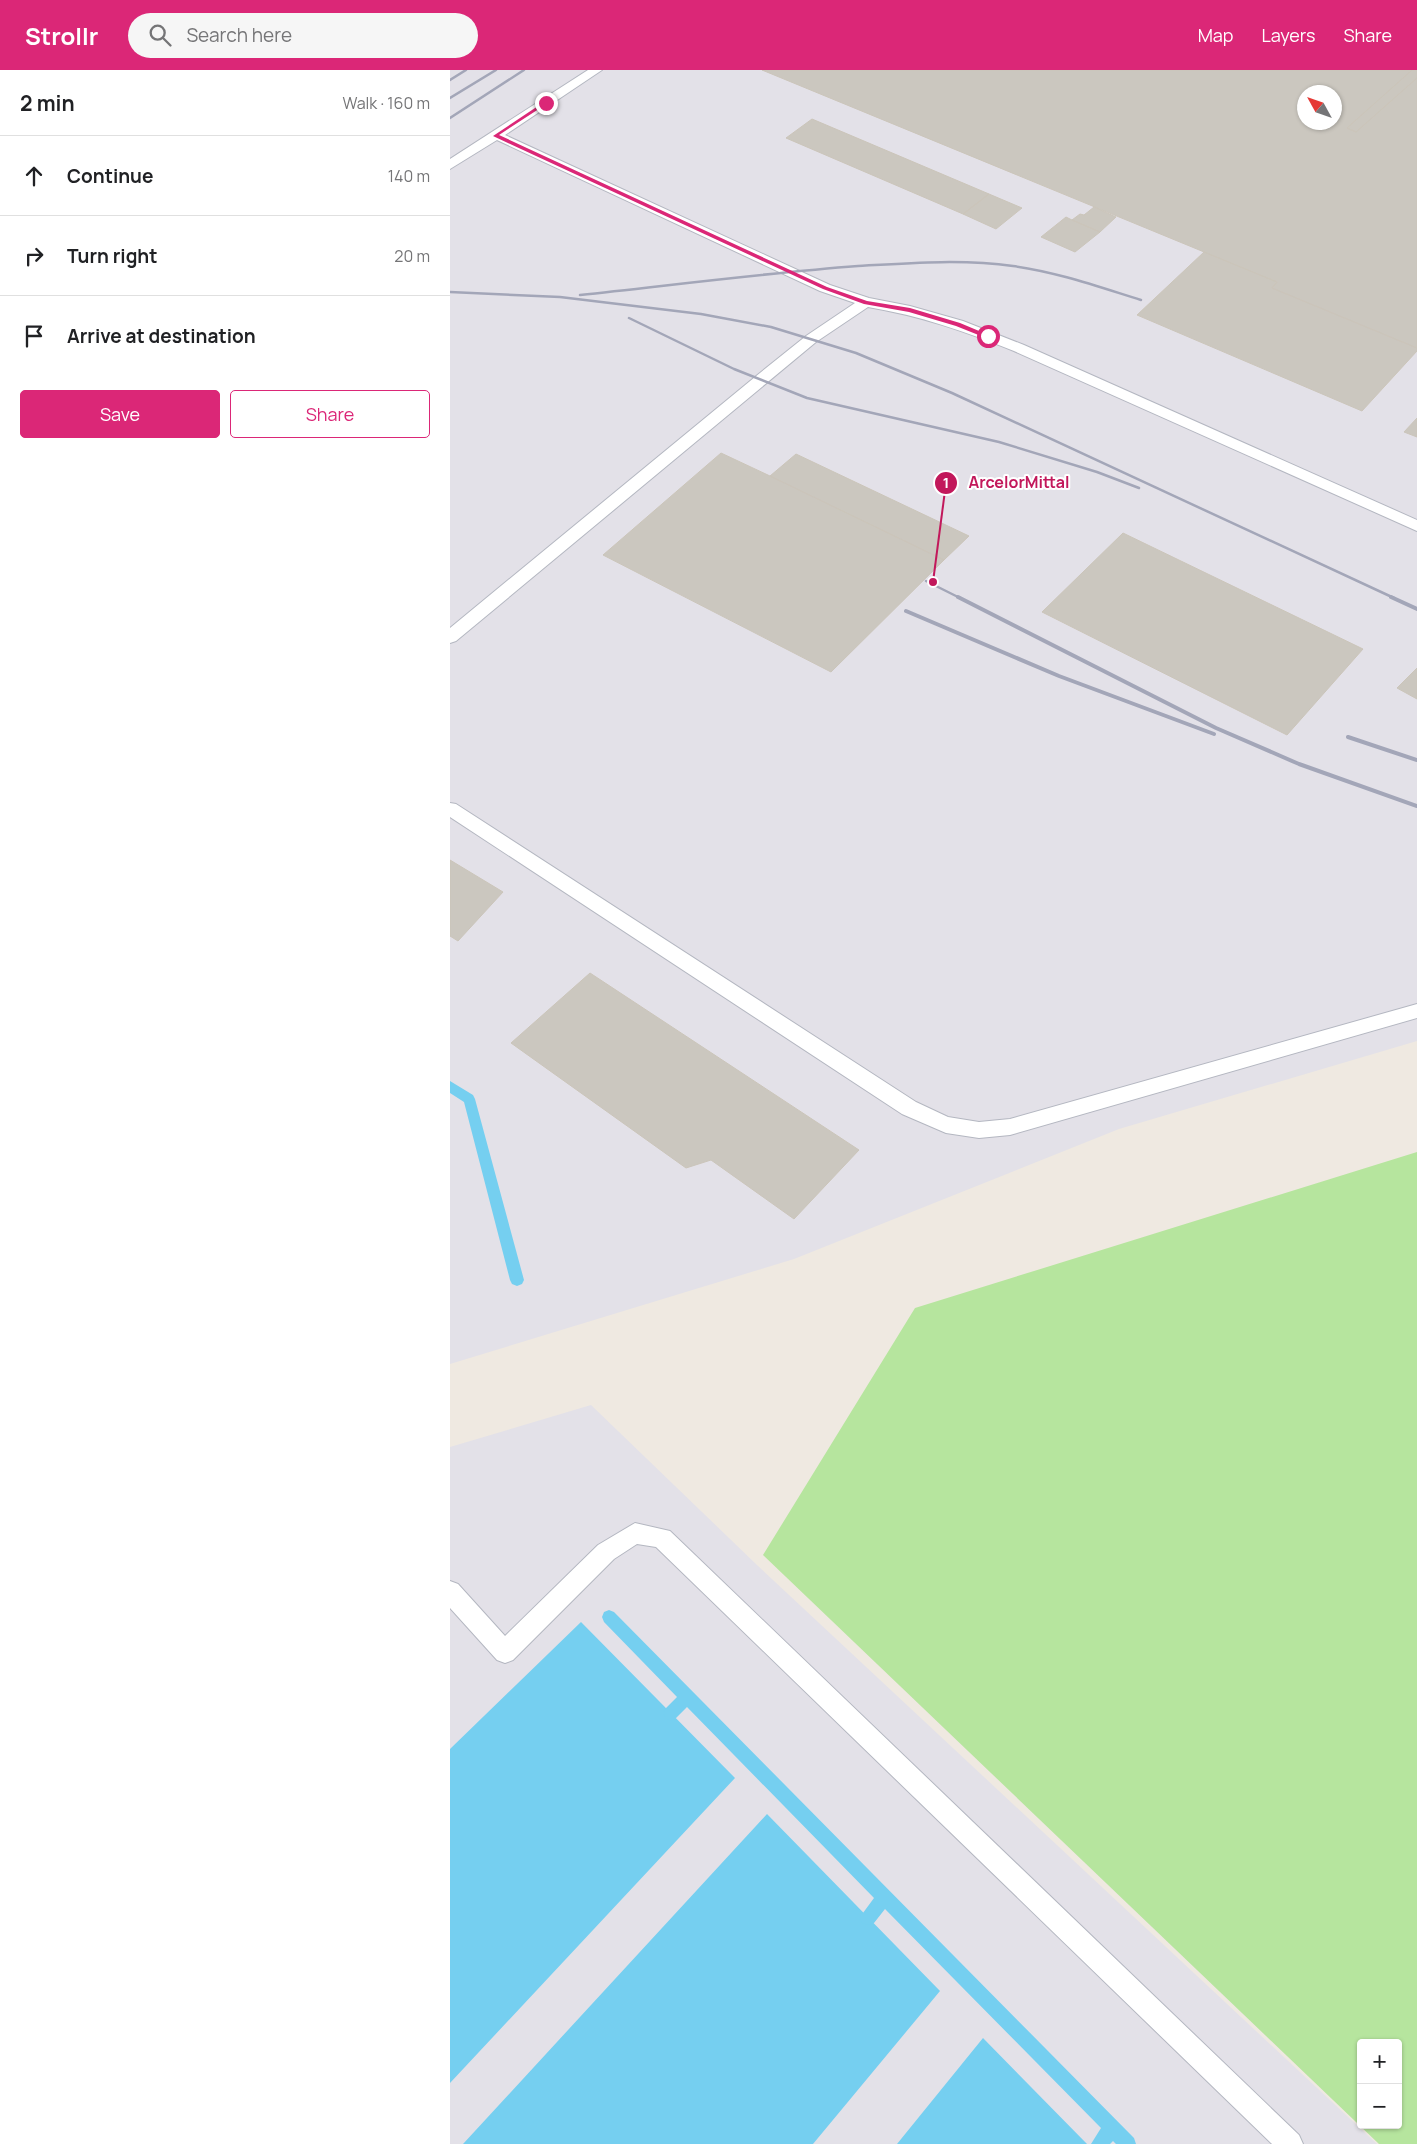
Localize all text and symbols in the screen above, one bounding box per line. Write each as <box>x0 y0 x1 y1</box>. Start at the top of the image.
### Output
search box <box>128 13 478 58</box>
text: Strollr <box>25 19 98 52</box>
icon: search <box>146 21 174 49</box>
text: Search here <box>186 22 292 48</box>
text: Map <box>1198 23 1233 47</box>
text: Layers <box>1261 23 1315 47</box>
text: Share <box>1343 23 1392 47</box>
north arrow <box>1297 85 1342 130</box>
text: 2 min <box>20 89 75 117</box>
text: Walk · 160 m <box>342 92 430 114</box>
route end <box>535 92 558 115</box>
icon: ahead <box>20 162 48 190</box>
text: Continue <box>67 163 153 189</box>
text: 140 m <box>388 165 430 187</box>
icon: right <box>20 242 48 270</box>
text: Turn right <box>67 243 157 269</box>
text: 20 m <box>394 245 430 267</box>
icon: arrive <box>20 322 48 350</box>
text: Arrive at destination <box>67 323 256 349</box>
route start <box>977 325 1000 348</box>
button: Save <box>20 390 220 438</box>
button: Share <box>230 390 430 438</box>
callout: ArcelorMittal <box>933 467 1079 498</box>
text: ArcelorMittal <box>968 471 1070 493</box>
text: 1 <box>943 472 949 493</box>
map controls <box>1357 2039 1402 2129</box>
button: + <box>1357 2039 1402 2084</box>
button: − <box>1357 2084 1402 2129</box>

